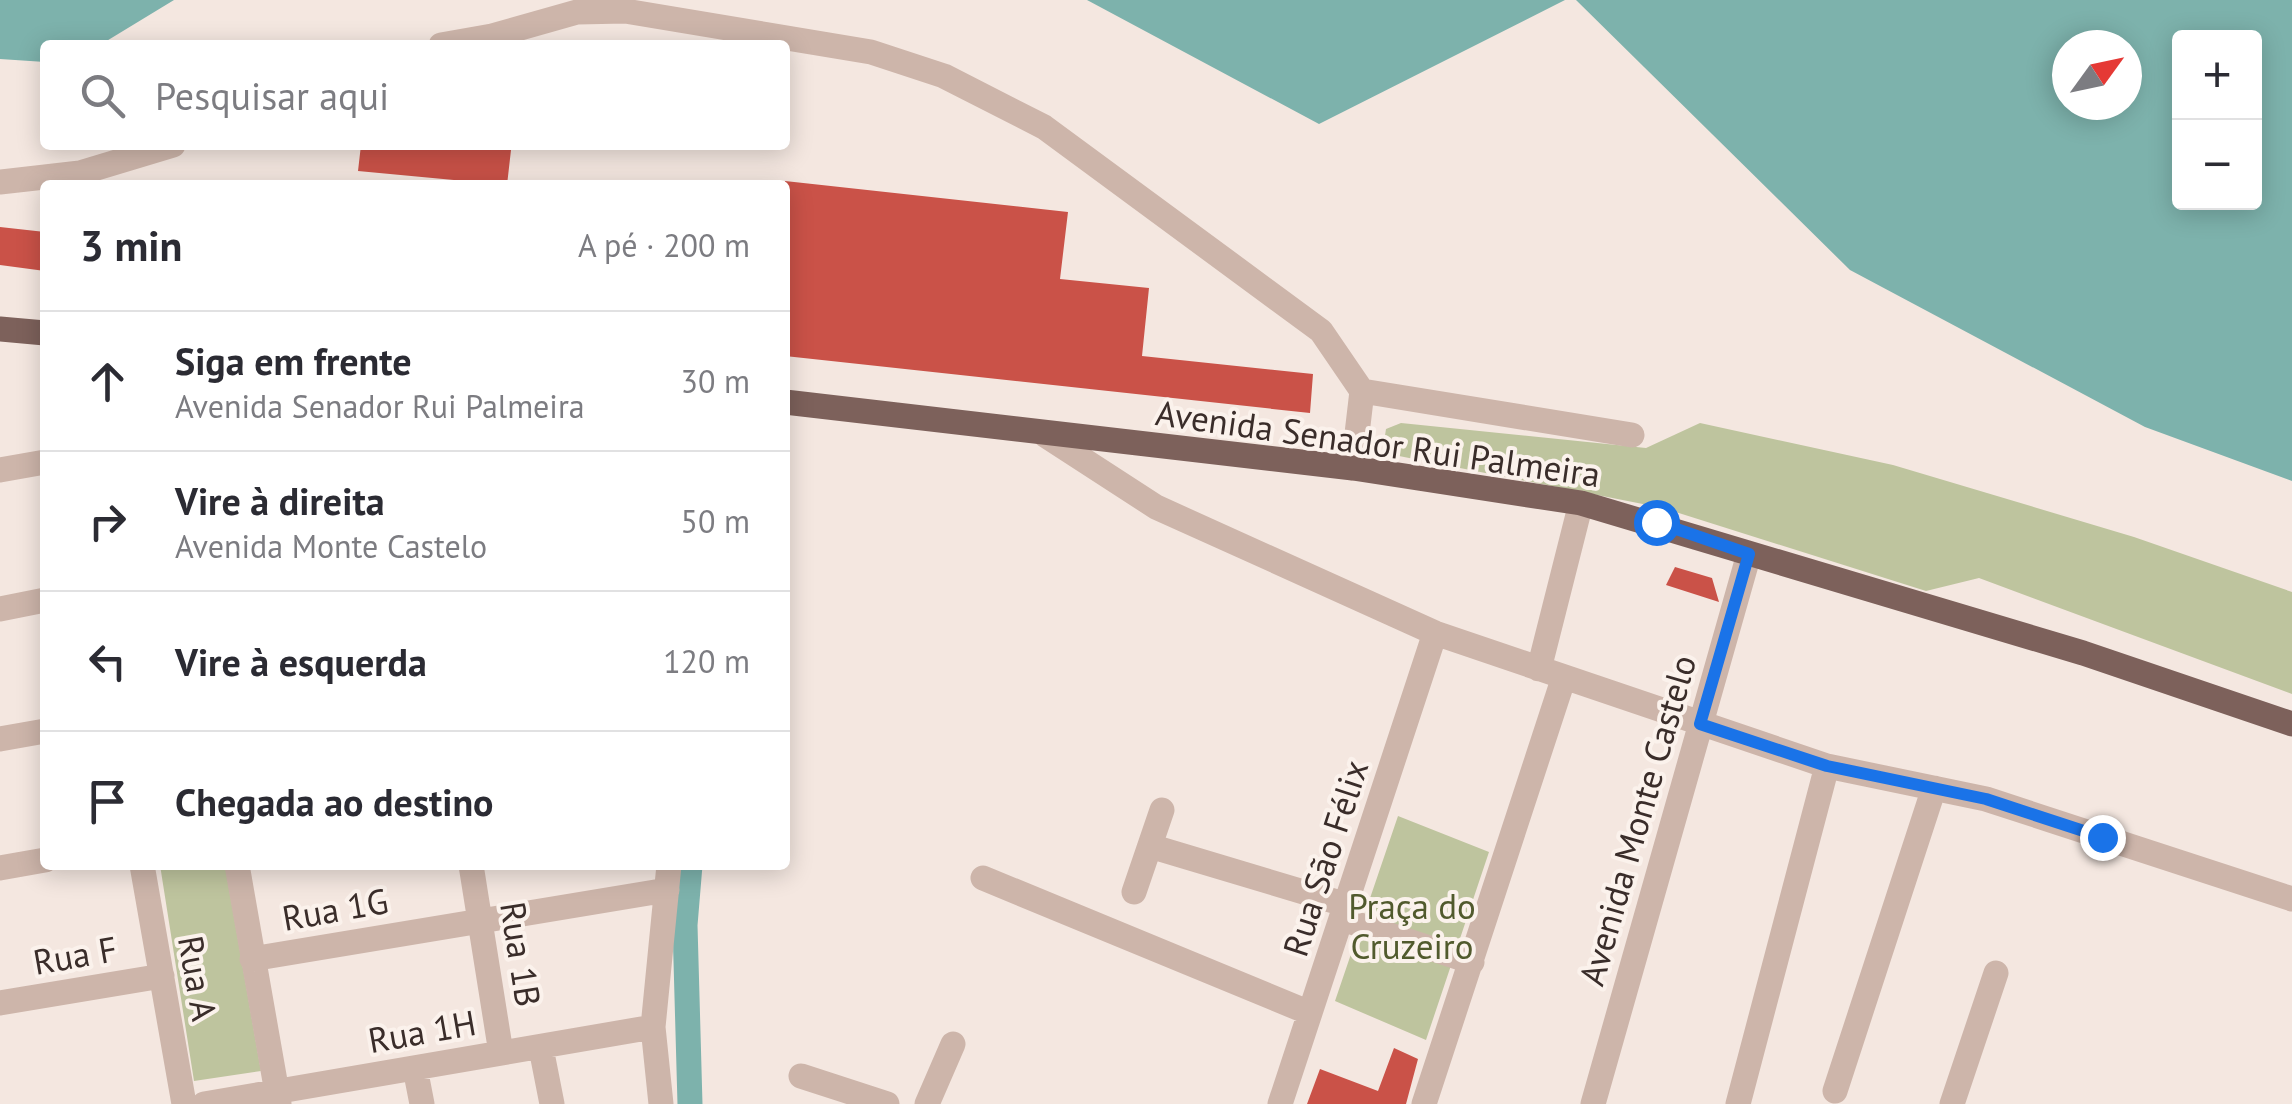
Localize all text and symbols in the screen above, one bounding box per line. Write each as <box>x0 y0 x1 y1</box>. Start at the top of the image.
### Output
north arrow <box>2052 30 2142 120</box>
map controls <box>2172 30 2262 210</box>
button: + <box>2172 30 2262 120</box>
search box <box>40 40 790 150</box>
icon: search <box>75 68 130 123</box>
text: Pesquisar aqui <box>155 71 389 120</box>
button: − <box>2172 120 2262 210</box>
text: 3 min <box>80 218 182 273</box>
text: A pé · 200 m <box>578 224 750 266</box>
text: Siga em frente <box>175 336 412 385</box>
icon: ahead <box>80 354 135 409</box>
text: 30 m <box>681 360 750 402</box>
text: Avenida Senador Rui Palmeira <box>175 385 585 427</box>
street label: Avenida Senador Rui Palmeira <box>1153 389 1603 497</box>
text: Vire à direita <box>175 476 385 525</box>
icon: right <box>80 494 135 549</box>
text: 50 m <box>681 500 750 542</box>
route start <box>1634 500 1680 546</box>
text: Avenida Monte Castelo <box>175 525 487 567</box>
icon: left <box>80 634 135 689</box>
text: Vire à esquerda <box>175 637 427 686</box>
text: 120 m <box>663 640 750 682</box>
street label: Avenida Monte Castelo <box>1568 650 1706 990</box>
street label: Rua São Félix <box>1272 754 1378 962</box>
icon: arrive <box>80 774 135 829</box>
text: Chegada ao destino <box>175 777 494 826</box>
route end <box>2080 815 2126 861</box>
street label: Rua 1G <box>279 877 391 941</box>
park label: Praça do Cruzeiro <box>1348 883 1476 969</box>
street label: Rua 1B <box>490 898 552 1010</box>
street label: Rua F <box>30 925 120 985</box>
street label: Rua A <box>168 932 228 1025</box>
street label: Rua 1H <box>365 999 479 1063</box>

